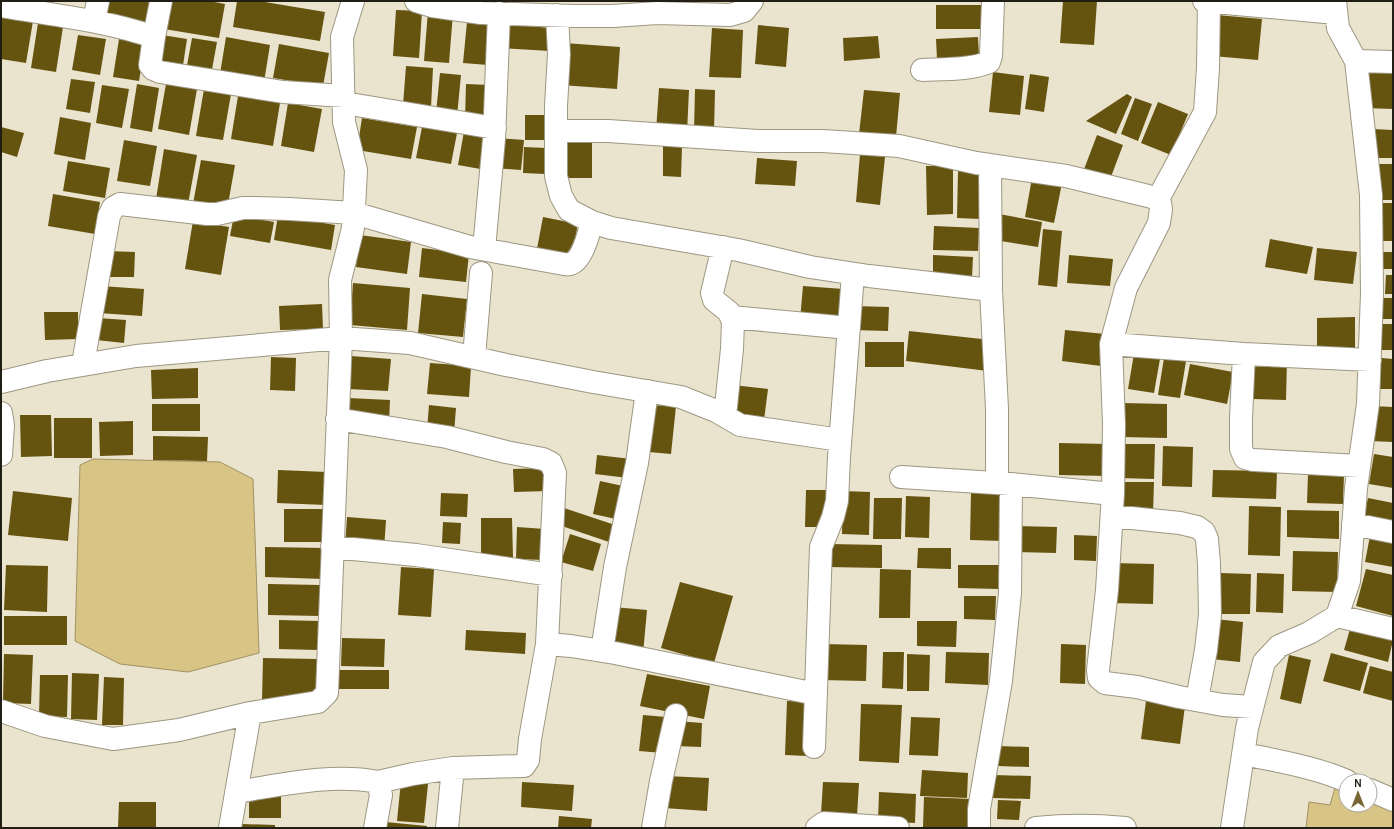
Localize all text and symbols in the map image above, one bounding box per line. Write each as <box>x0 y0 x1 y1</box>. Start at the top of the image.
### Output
north arrow <box>1338 773 1378 813</box>
text: N <box>1354 777 1362 790</box>

